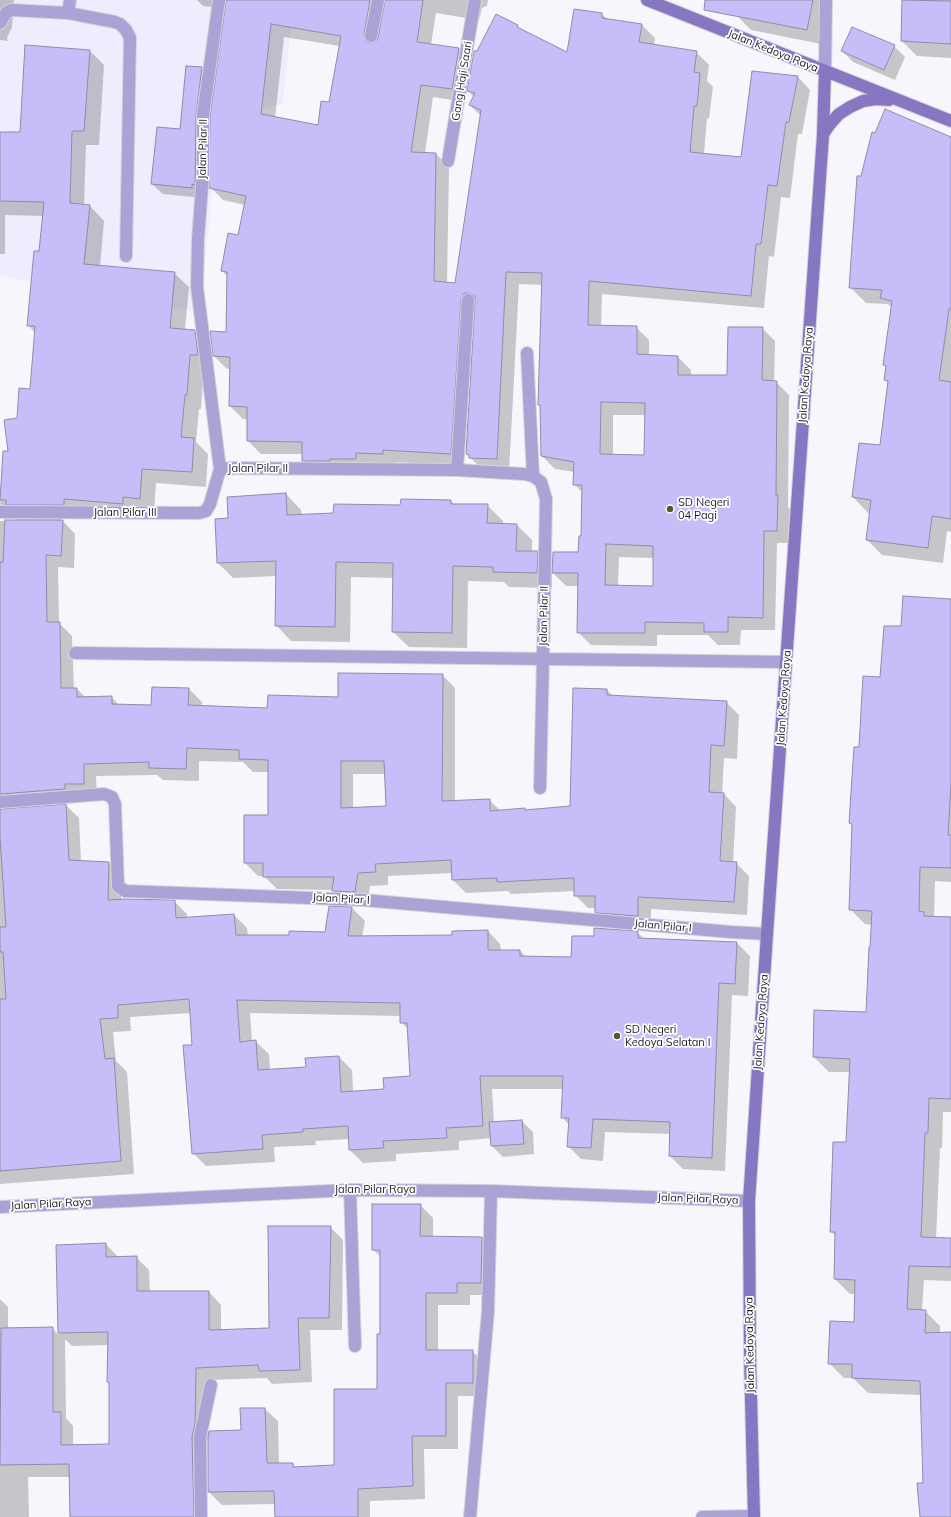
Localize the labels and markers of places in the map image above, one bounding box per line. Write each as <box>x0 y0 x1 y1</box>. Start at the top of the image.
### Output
place label: SD Negeri 04 Pagi <box>678 496 729 522</box>
marker: SD Negeri 04 Pagi <box>665 504 675 514</box>
place label: SD Negeri Kedoya Selatan I <box>625 1023 711 1049</box>
marker: SD Negeri Kedoya Selatan I <box>612 1031 622 1041</box>

